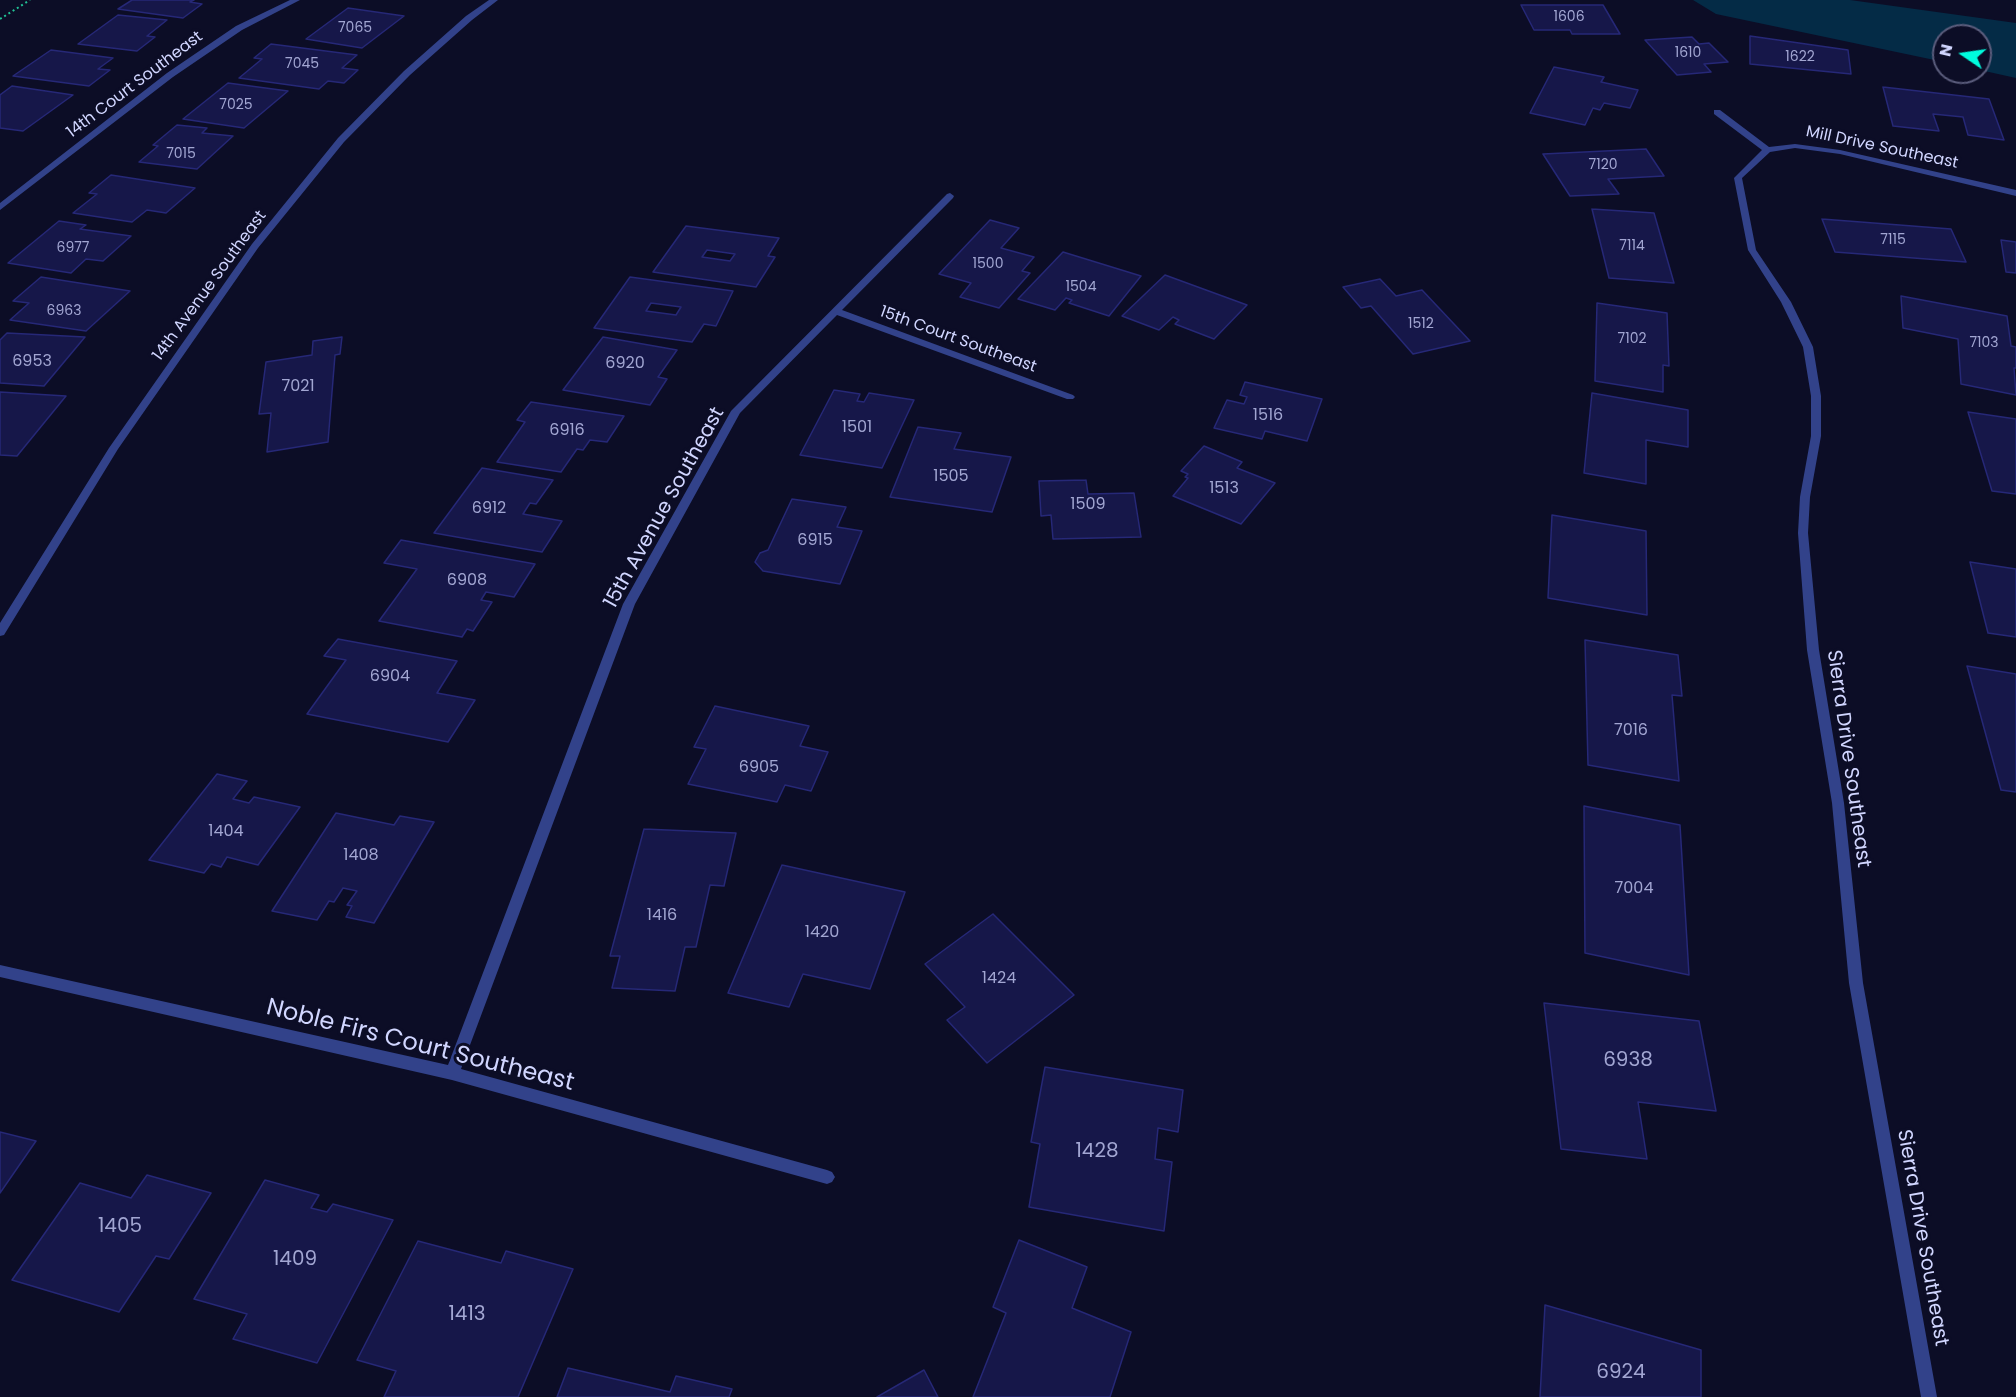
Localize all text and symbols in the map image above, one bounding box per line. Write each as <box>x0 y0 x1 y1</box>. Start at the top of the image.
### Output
house number: 1606 <box>1553 9 1585 25</box>
house number: 7065 <box>338 20 372 36</box>
north arrow <box>1932 24 1992 84</box>
street label: 14th Court Southeast <box>63 28 207 142</box>
text: N <box>1933 42 1958 59</box>
house number: 1610 <box>1675 45 1701 61</box>
house number: 1622 <box>1785 49 1815 65</box>
house number: 7045 <box>285 56 319 72</box>
house number: 7025 <box>219 97 253 113</box>
street label: Mill Drive Southeast <box>1804 122 1960 174</box>
house number: 7015 <box>166 146 196 162</box>
house number: 7120 <box>1589 157 1617 173</box>
street label: 14th Avenue Southeast <box>149 207 271 365</box>
house number: 7115 <box>1880 232 1906 248</box>
house number: 7114 <box>1619 238 1645 254</box>
house number: 6977 <box>57 240 89 256</box>
house number: 1500 <box>973 256 1003 272</box>
house number: 1504 <box>1066 279 1096 295</box>
house number: 6963 <box>47 303 81 319</box>
street label: 15th Court Southeast <box>877 303 1039 377</box>
house number: 1512 <box>1408 316 1434 332</box>
house number: 7102 <box>1618 331 1646 347</box>
house number: 7103 <box>1969 335 1999 351</box>
house number: 6953 <box>12 352 52 372</box>
house number: 6920 <box>605 354 645 374</box>
house number: 7021 <box>281 377 315 397</box>
street label: 15th Avenue Southeast <box>600 403 730 613</box>
house number: 1516 <box>1253 406 1283 426</box>
house number: 1501 <box>842 418 872 438</box>
house number: 6916 <box>549 421 585 441</box>
house number: 1505 <box>933 467 969 487</box>
house number: 1513 <box>1209 479 1239 499</box>
house number: 1509 <box>1070 495 1106 515</box>
house number: 6912 <box>472 499 506 519</box>
house number: 6915 <box>797 531 833 551</box>
house number: 6908 <box>447 571 487 591</box>
street label: Sierra Drive Southeast <box>1821 649 1875 869</box>
house number: 6904 <box>370 667 410 687</box>
house number: 7016 <box>1614 721 1648 741</box>
house number: 6905 <box>739 758 779 778</box>
house number: 1404 <box>208 822 244 842</box>
house number: 1408 <box>343 846 379 866</box>
house number: 7004 <box>1615 879 1653 899</box>
house number: 1416 <box>647 906 677 926</box>
house number: 1420 <box>805 923 839 943</box>
house number: 1424 <box>982 969 1016 989</box>
street label: Noble Firs Court Southeast <box>263 994 577 1098</box>
house number: 6938 <box>1603 1049 1653 1073</box>
street label: Sierra Drive Southeast <box>1891 1128 1953 1348</box>
house number: 1428 <box>1075 1140 1119 1164</box>
house number: 1405 <box>98 1215 142 1239</box>
house number: 1409 <box>273 1248 317 1272</box>
house number: 1413 <box>448 1303 486 1327</box>
house number: 6924 <box>1596 1361 1646 1385</box>

